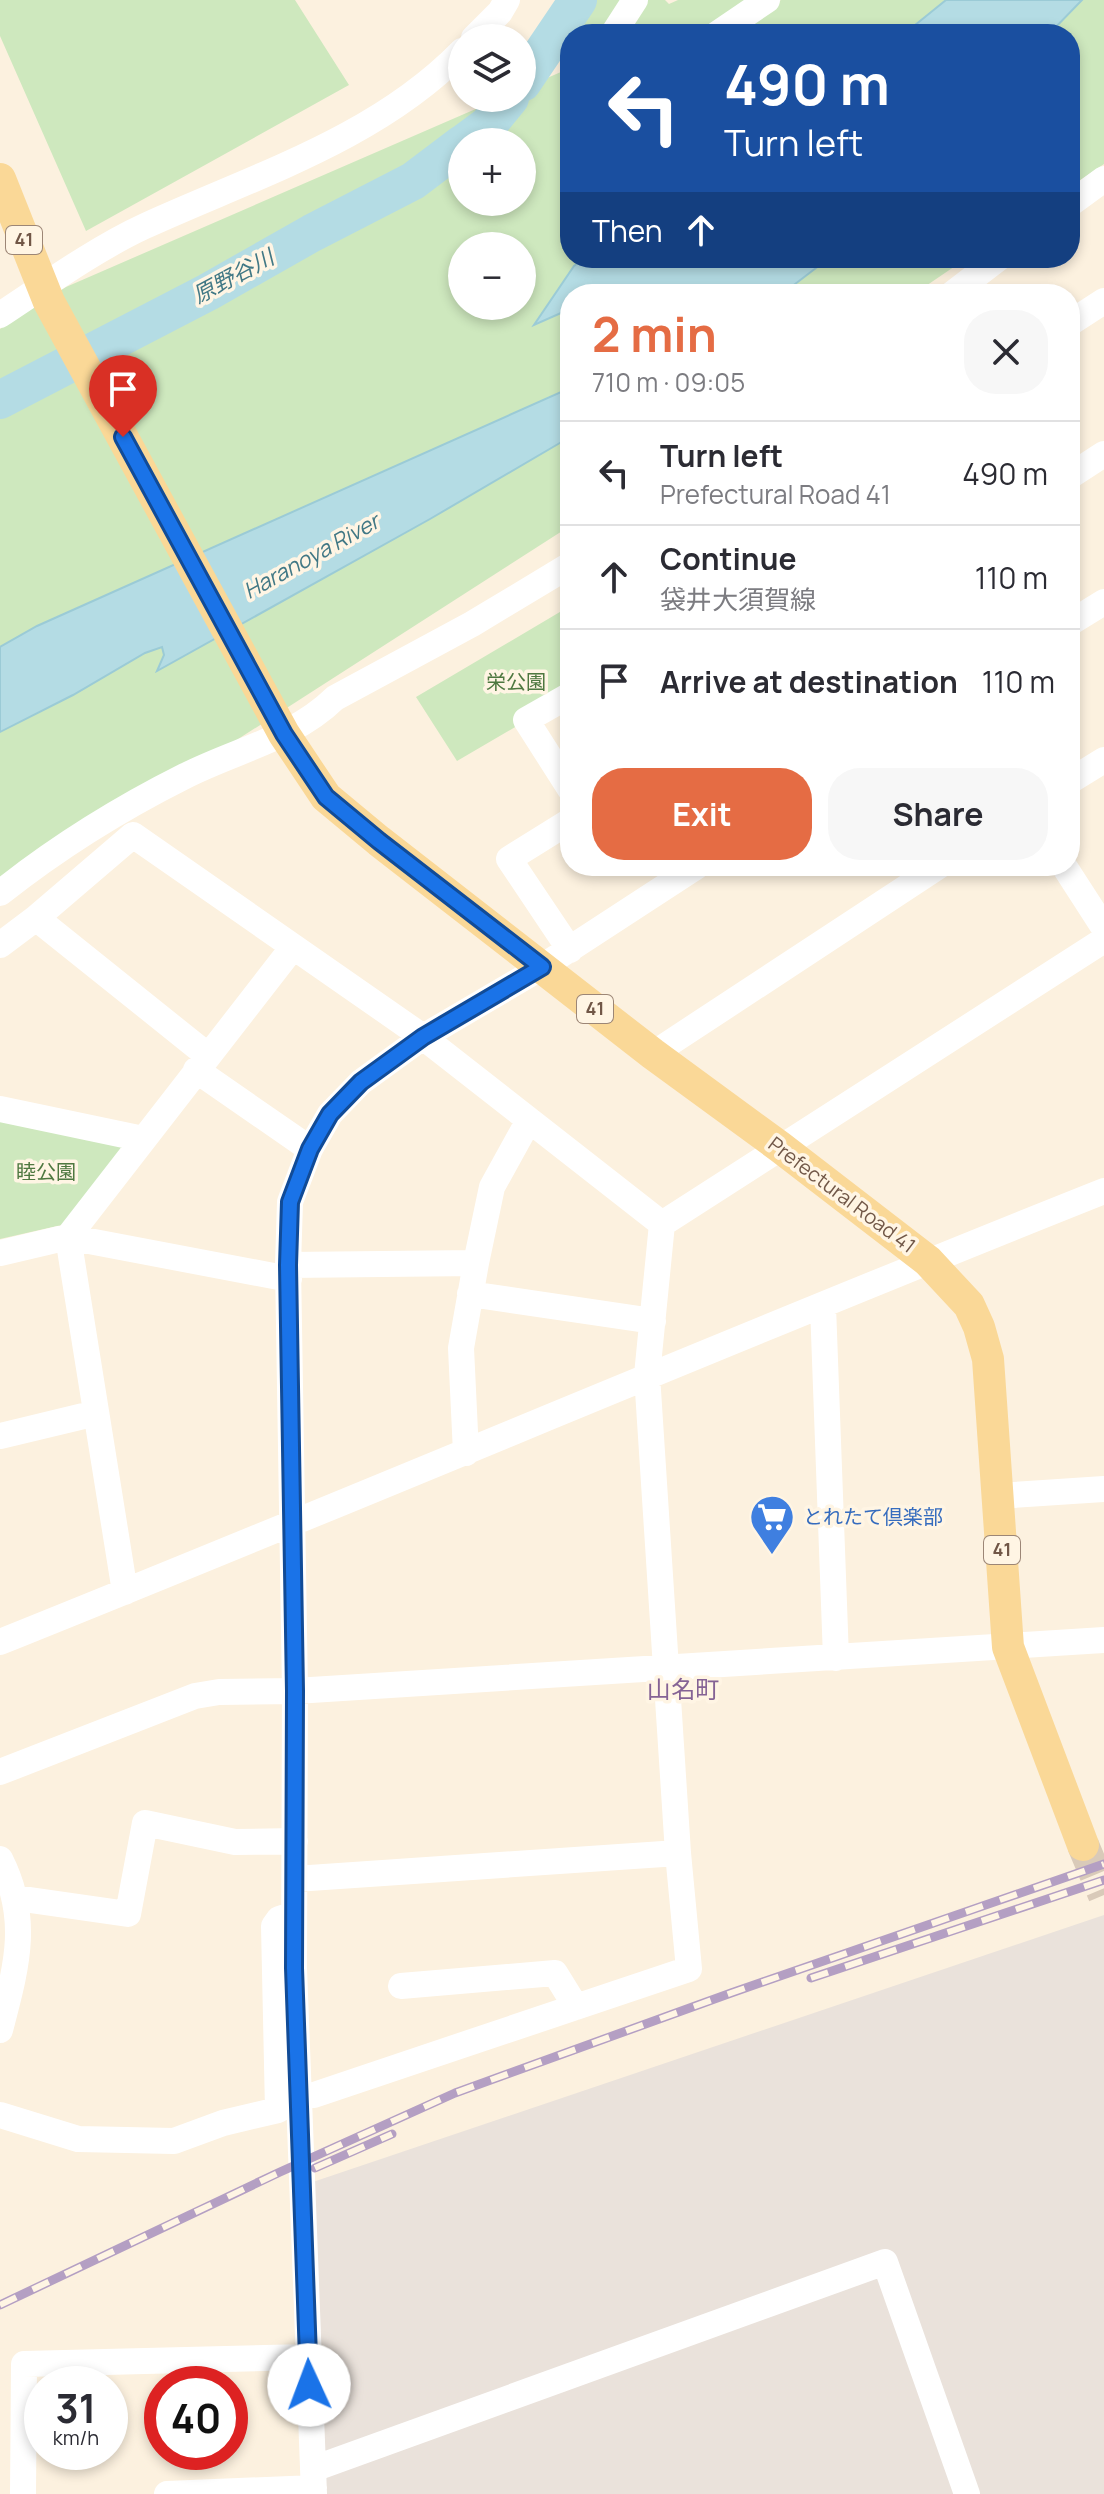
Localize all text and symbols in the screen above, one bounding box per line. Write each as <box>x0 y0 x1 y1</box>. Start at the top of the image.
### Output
map controls <box>448 24 536 320</box>
button: layers <box>448 24 536 112</box>
text: 490 m <box>724 45 890 122</box>
icon: left <box>592 56 696 160</box>
text: Turn left <box>724 118 863 167</box>
button: + <box>448 128 536 216</box>
icon: ahead <box>679 208 723 252</box>
text: Then <box>592 210 663 251</box>
road number: 41 <box>6 226 42 254</box>
button: − <box>448 232 536 320</box>
water label: 原野谷川 <box>187 241 281 310</box>
text: 2 min <box>592 301 717 366</box>
button: close <box>964 310 1048 394</box>
pin <box>89 355 157 437</box>
text: 710 m · 09:05 <box>592 364 745 400</box>
icon: arrive <box>101 367 145 411</box>
text: Turn left <box>660 435 783 476</box>
icon: left <box>592 451 636 495</box>
text: 490 m <box>962 453 1048 494</box>
text: Prefectural Road 41 <box>660 476 891 512</box>
water label: Haranoya River <box>238 505 387 606</box>
text: Continue <box>660 538 796 579</box>
icon: ahead <box>592 555 636 599</box>
text: 110 m <box>975 557 1048 598</box>
text: 袋井大須賀線 <box>660 581 816 617</box>
icon: arrive <box>592 659 636 703</box>
text: Arrive at destination <box>660 661 958 702</box>
text: 110 m <box>982 661 1055 702</box>
park label: 栄公園 <box>486 668 546 695</box>
button: Exit <box>592 768 812 860</box>
button: Share <box>828 768 1048 860</box>
road number: 41 <box>577 995 613 1023</box>
street label: Prefectural Road 41 <box>763 1130 921 1259</box>
park label: 睦公園 <box>16 1158 76 1185</box>
supermarket icon: とれたて倶楽部 <box>748 1493 796 1556</box>
place label: とれたて倶楽部 <box>803 1503 943 1530</box>
road number: 41 <box>984 1536 1020 1564</box>
district label: 山名町 <box>647 1672 719 1705</box>
position arrow <box>267 2343 351 2427</box>
speed limit sign: 40 <box>144 2366 248 2470</box>
text: 31 <box>56 2380 96 2435</box>
text: km/h <box>53 2424 99 2451</box>

